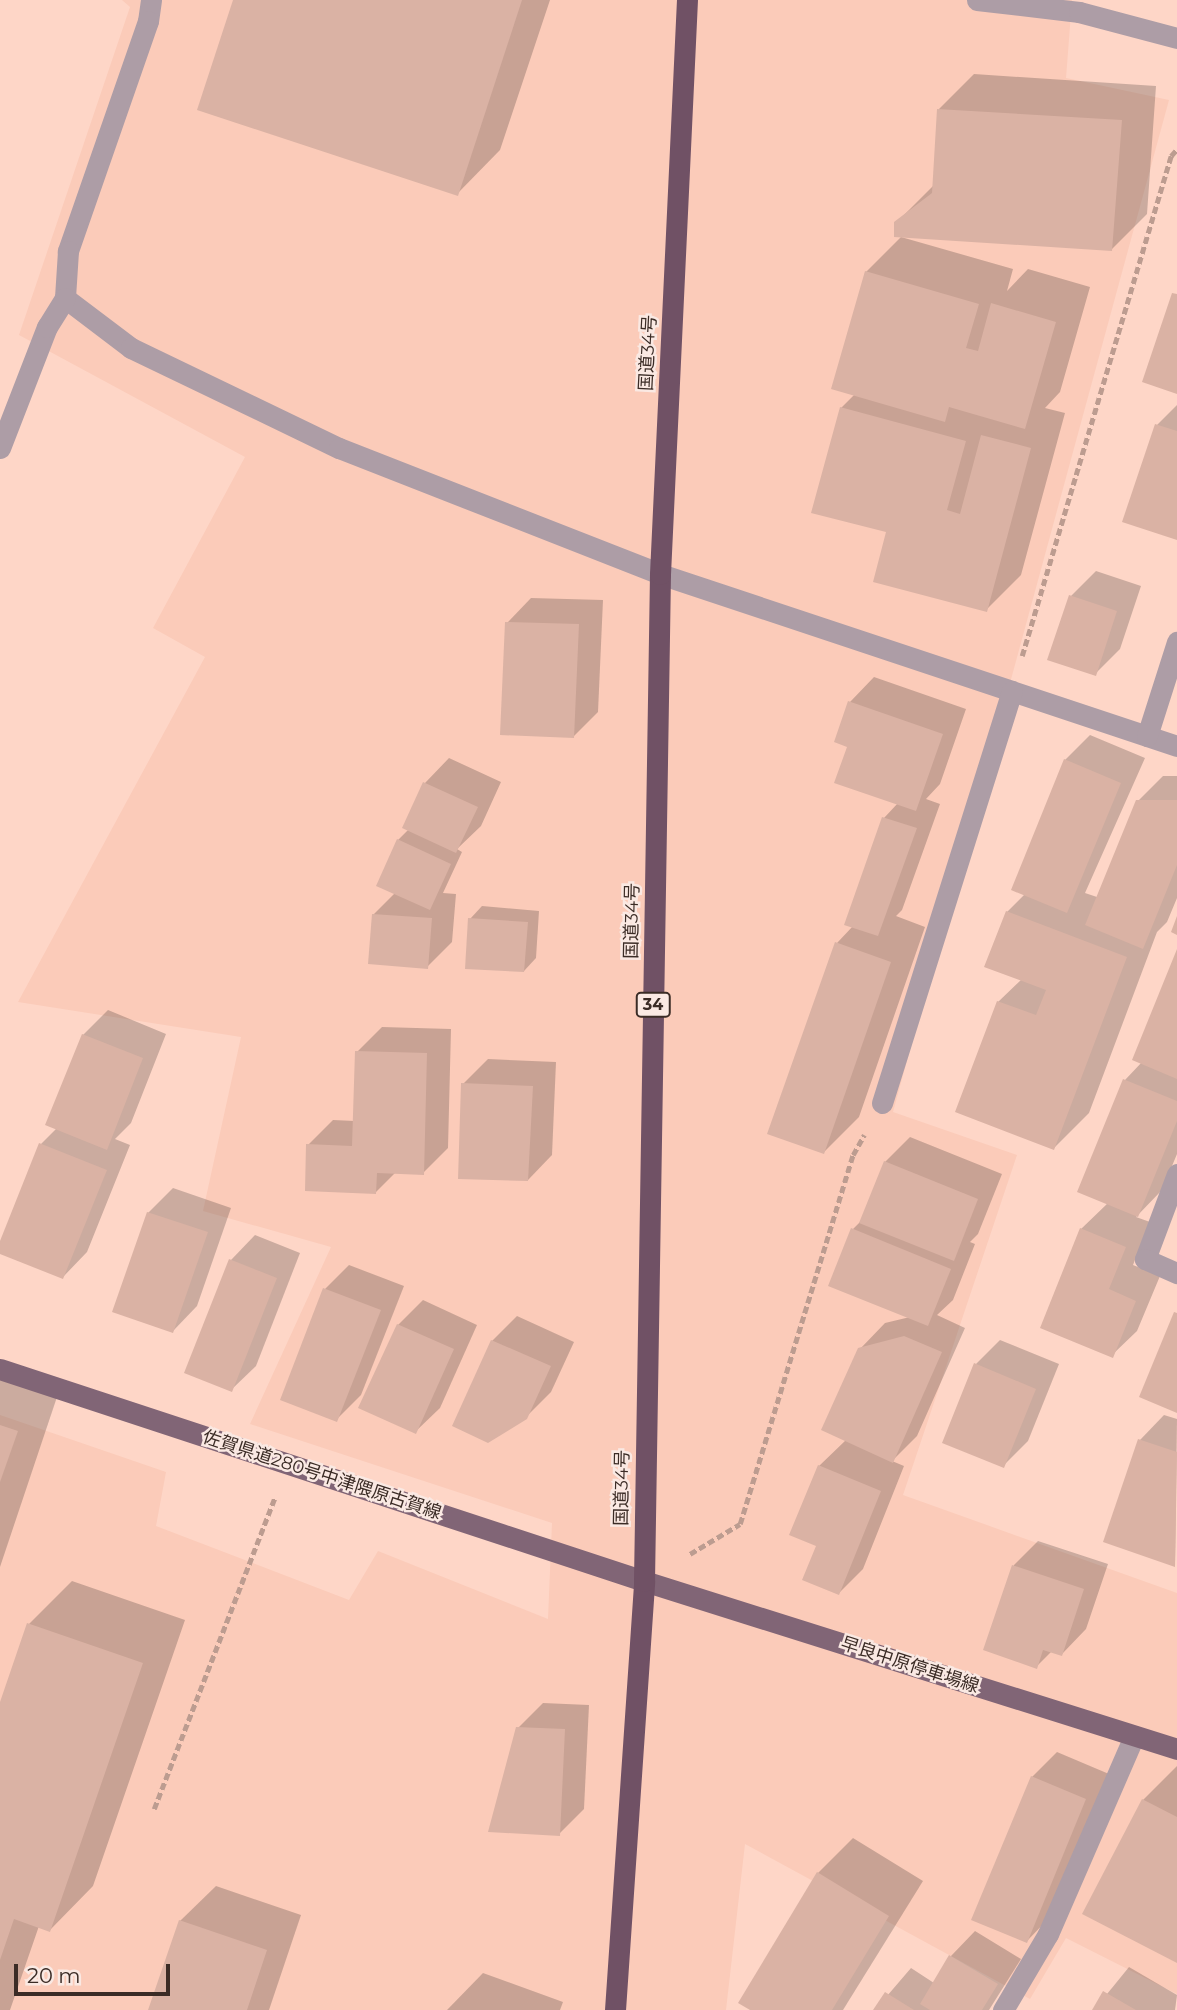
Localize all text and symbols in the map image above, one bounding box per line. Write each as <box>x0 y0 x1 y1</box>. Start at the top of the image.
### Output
street label: 国道34号 <box>635 314 661 392</box>
street label: 国道34号 <box>621 883 643 959</box>
road number: 34 <box>636 993 670 1018</box>
street label: 佐賀県道280号中津隈原古賀線 <box>200 1426 444 1524</box>
street label: 国道34号 <box>611 1450 633 1526</box>
street label: 早良中原停車場線 <box>838 1632 982 1698</box>
scale bar <box>18 1951 173 1995</box>
text: 20 m <box>27 1963 81 1988</box>

